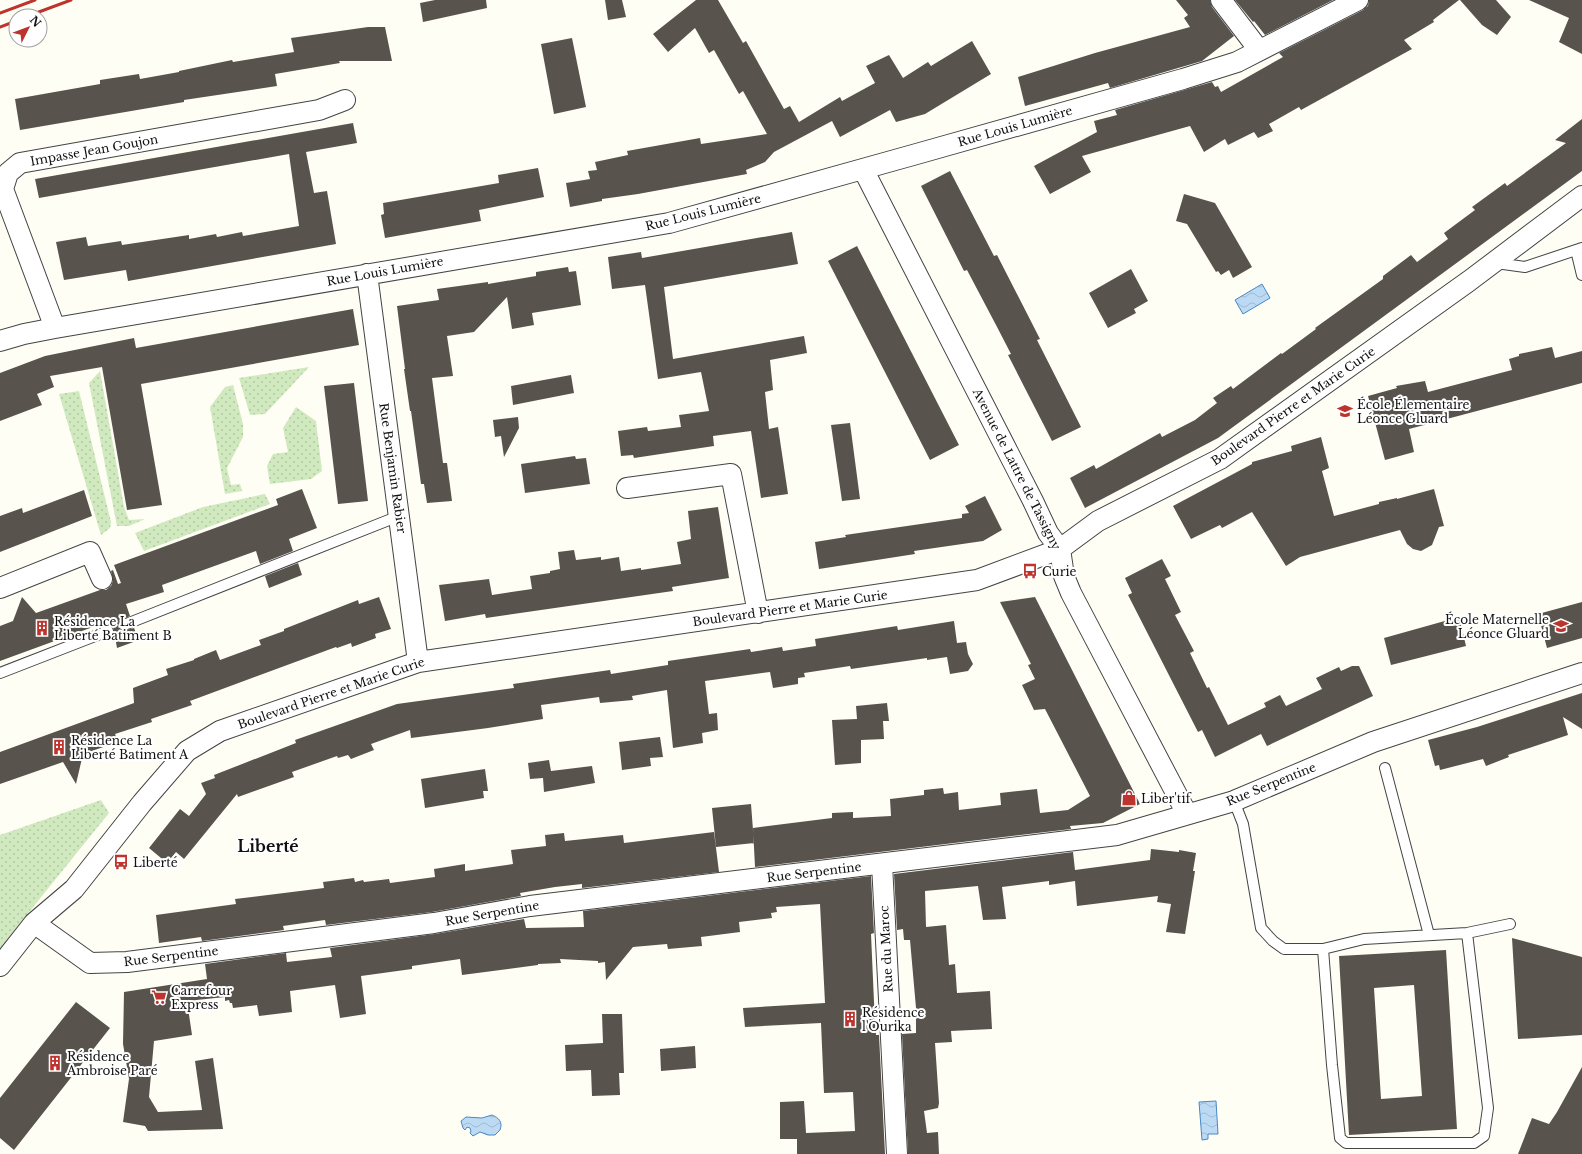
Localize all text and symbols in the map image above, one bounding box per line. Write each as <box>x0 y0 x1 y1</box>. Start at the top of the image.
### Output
north arrow <box>8 8 48 48</box>
text: N <box>27 13 45 30</box>
street label: Rue Louis Lumière <box>956 102 1074 150</box>
street label: Impasse Jean Goujon <box>29 131 159 169</box>
street label: Rue Louis Lumière <box>644 190 762 234</box>
street label: Rue Louis Lumière <box>325 253 445 289</box>
street label: Boulevard Pierre et Marie Curie <box>1208 343 1378 469</box>
street label: Avenue de Lattre de Tassigny <box>969 385 1064 552</box>
place label: École Élementaire Léonce Gluard <box>1357 396 1470 426</box>
street label: Rue Benjamin Rabier <box>376 402 410 535</box>
school or university icon: École Élementaire Léonce Gluard <box>1336 402 1354 420</box>
bus stop icon: Curie <box>1021 562 1039 580</box>
place label: Curie <box>1042 564 1076 579</box>
street label: Boulevard Pierre et Marie Curie <box>692 587 889 629</box>
place label: École Maternelle Léonce Gluard <box>1445 611 1549 641</box>
place label: Résidence La Liberté Batiment B <box>54 614 172 643</box>
school or university icon: École Maternelle Léonce Gluard <box>1552 617 1570 635</box>
building icon: Résidence La Liberté Batiment B <box>33 619 51 637</box>
street label: Boulevard Pierre et Marie Curie <box>236 654 427 732</box>
place label: Résidence La Liberté Batiment A <box>71 733 189 762</box>
building icon: Résidence La Liberté Batiment A <box>50 738 68 756</box>
street label: Rue Serpentine <box>1224 759 1318 809</box>
shop icon: Liber'tif <box>1120 789 1138 807</box>
place label: Liber'tif <box>1141 791 1192 806</box>
district label: Liberté <box>237 836 299 856</box>
bus stop icon: Liberté <box>112 853 130 871</box>
place label: Liberté <box>133 855 178 870</box>
street label: Rue Serpentine <box>766 859 862 885</box>
street label: Rue Serpentine <box>444 897 540 929</box>
street label: Rue du Maroc <box>876 905 896 993</box>
street label: Rue Serpentine <box>123 943 219 969</box>
place label: Carrefour Express <box>171 983 232 1012</box>
supermarket icon: Carrefour Express <box>150 988 168 1006</box>
place label: Résidence l'Ourika <box>862 1005 924 1034</box>
building icon: Résidence l'Ourika <box>841 1010 859 1028</box>
place label: Résidence Ambroise Paré <box>66 1049 158 1078</box>
building icon: Résidence Ambroise Paré <box>46 1054 64 1072</box>

